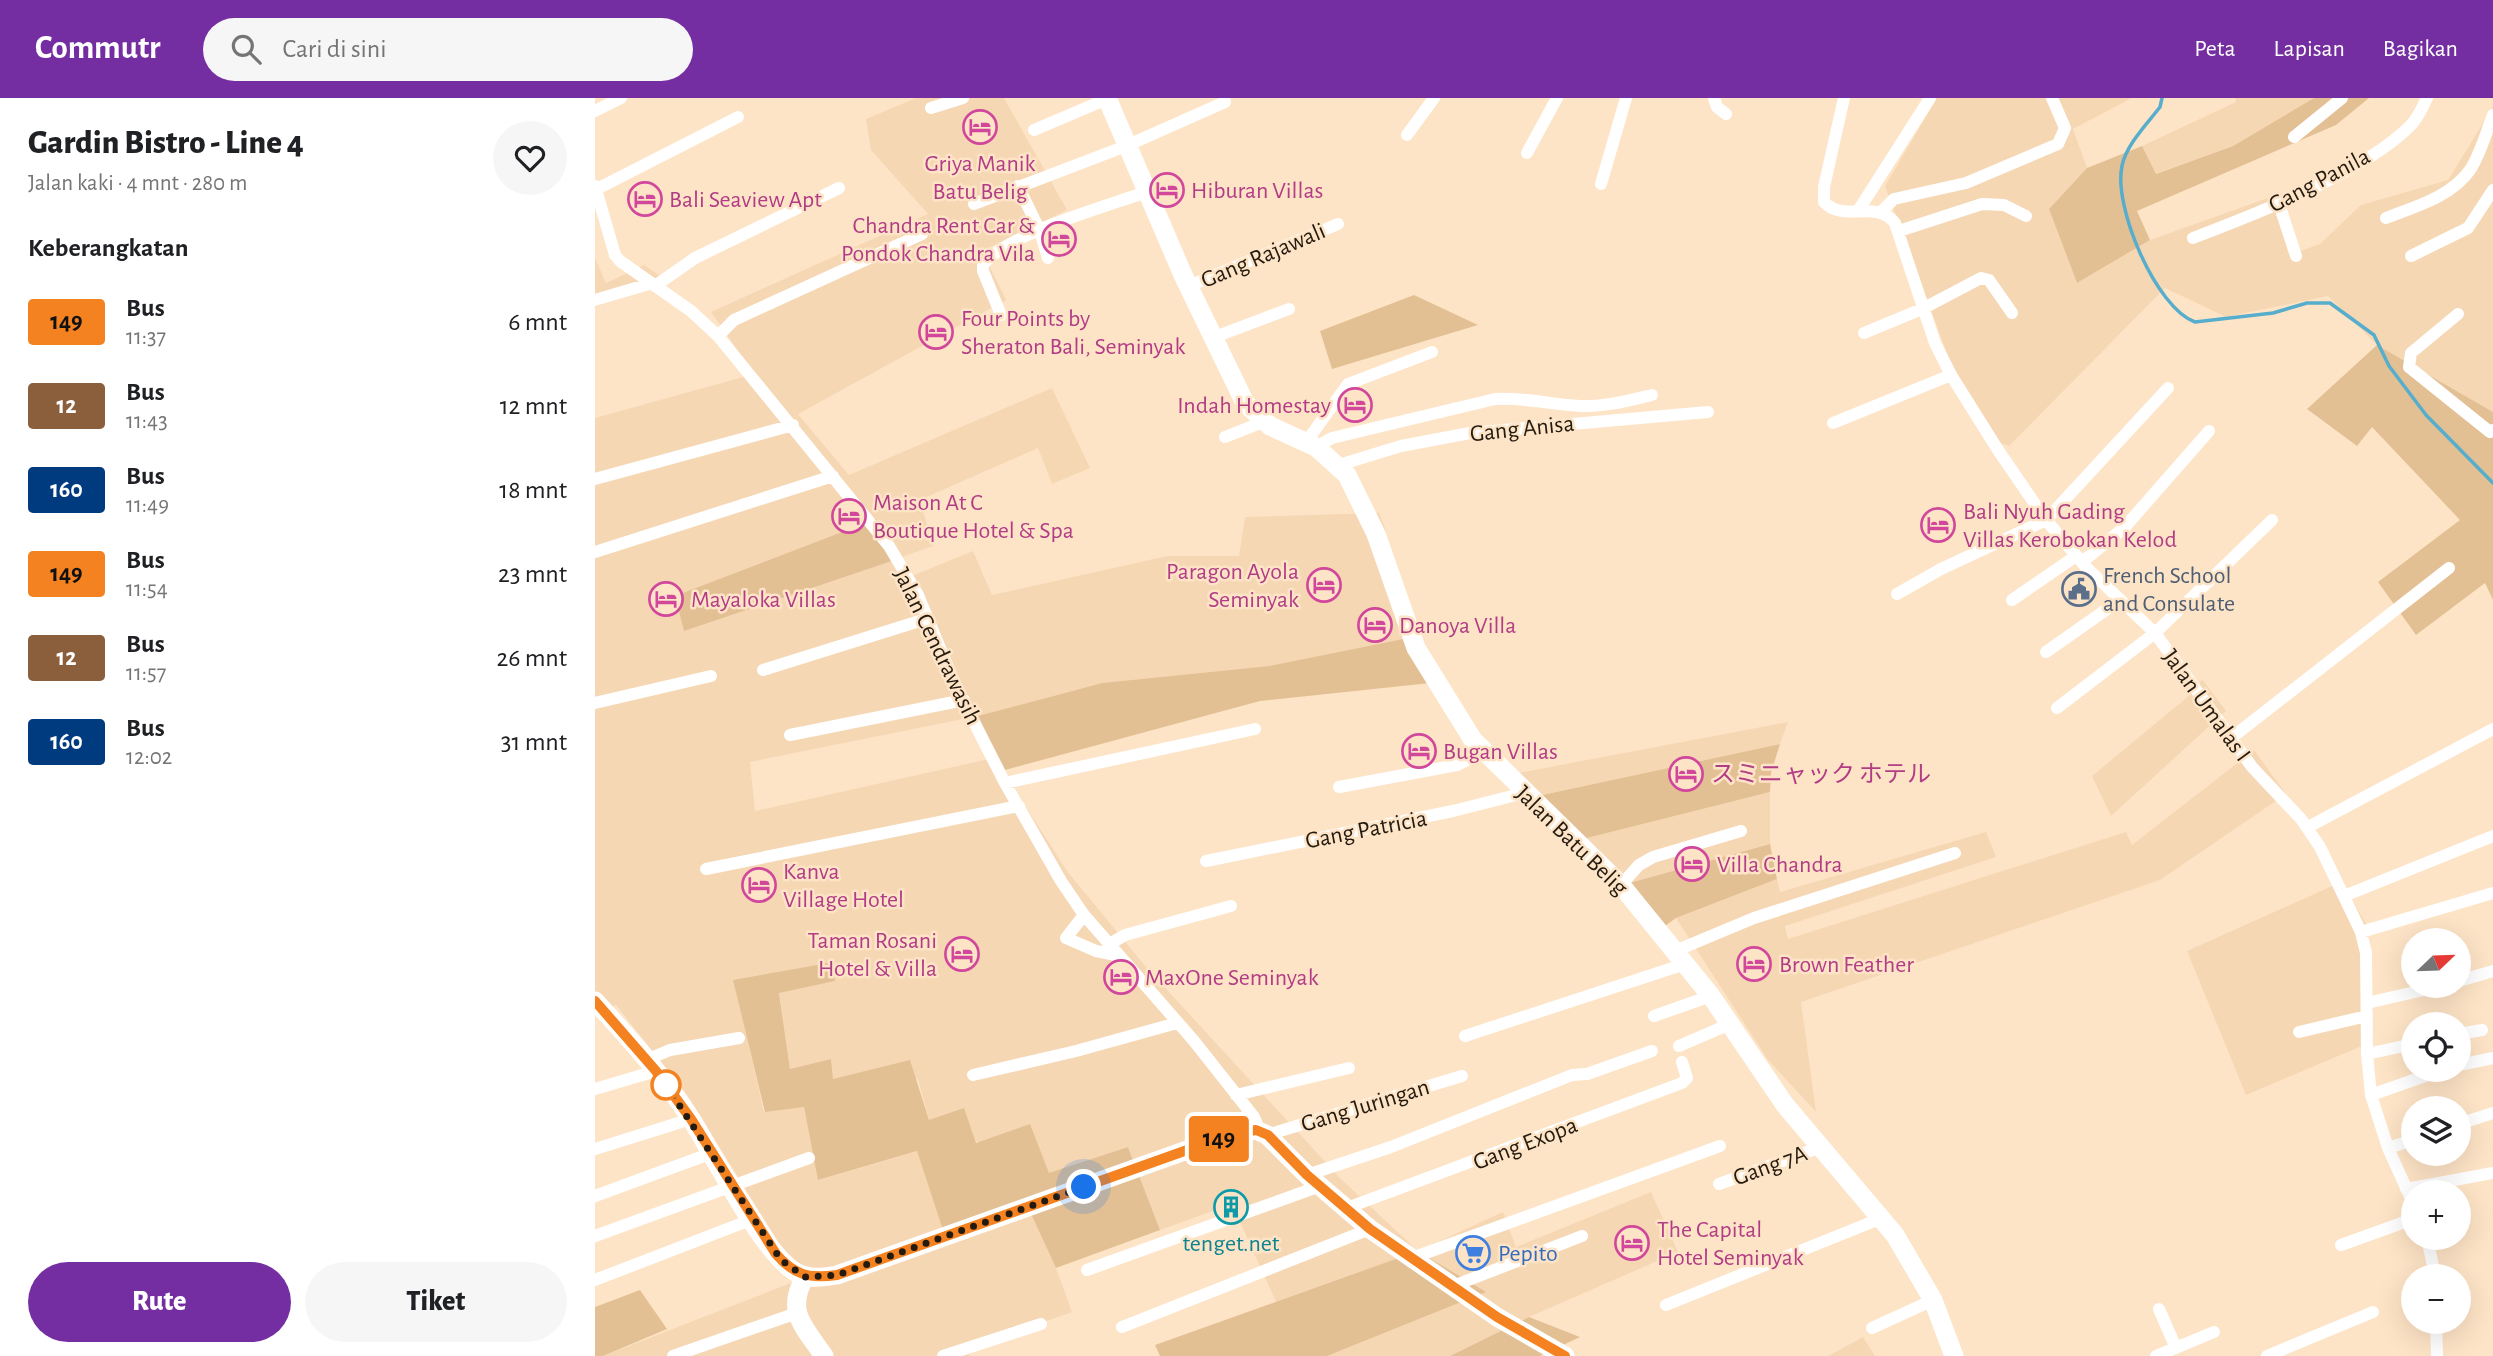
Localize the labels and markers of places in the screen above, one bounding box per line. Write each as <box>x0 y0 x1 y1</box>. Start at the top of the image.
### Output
hotel icon: Griya Manik Batu Belig <box>961 108 999 146</box>
place label: Griya Manik Batu Belig <box>924 152 1036 204</box>
hotel icon: Hiburan Villas <box>1148 171 1186 209</box>
place label: Hiburan Villas <box>1191 179 1323 203</box>
hotel icon: Bali Seaview Apt <box>626 180 664 218</box>
place label: Bali Seaview Apt <box>669 188 822 212</box>
place label: Chandra Rent Car & Pondok Chandra Vila <box>841 214 1035 266</box>
hotel icon: Chandra Rent Car & Pondok Chandra Vila <box>1040 220 1078 258</box>
place label: Four Points by Sheraton Bali, Seminyak <box>961 307 1185 359</box>
hotel icon: Four Points by Sheraton Bali, Seminyak <box>917 313 955 351</box>
hotel icon: Indah Homestay <box>1336 386 1374 424</box>
place label: Indah Homestay <box>1177 394 1331 418</box>
place label: Maison At C Boutique Hotel & Spa <box>873 491 1074 543</box>
hotel icon: Maison At C Boutique Hotel & Spa <box>830 497 868 535</box>
place label: Bali Nyuh Gading Villas Kerobokan Kelod <box>1963 500 2177 552</box>
hotel icon: Bali Nyuh Gading Villas Kerobokan Kelod <box>1919 506 1957 544</box>
place label: Paragon Ayola Seminyak <box>1166 560 1299 612</box>
place label: French School and Consulate <box>2103 564 2235 616</box>
hotel icon: Paragon Ayola Seminyak <box>1305 566 1343 604</box>
public building icon: French School and Consulate <box>2060 570 2098 608</box>
hotel icon: Mayaloka Villas <box>647 580 685 618</box>
place label: Mayaloka Villas <box>691 588 836 612</box>
hotel icon: Danoya Villa <box>1356 606 1394 644</box>
place label: Danoya Villa <box>1399 614 1516 638</box>
hotel icon: Bugan Villas <box>1400 732 1438 770</box>
place label: Bugan Villas <box>1443 740 1558 764</box>
hotel icon: スミニャック ホテル <box>1667 755 1705 793</box>
place label: スミニャック ホテル <box>1711 762 1931 787</box>
hotel icon: Villa Chandra <box>1673 845 1711 883</box>
place label: Villa Chandra <box>1717 853 1842 877</box>
place label: Kanva Village Hotel <box>783 860 904 912</box>
hotel icon: Kanva Village Hotel <box>740 866 778 904</box>
place label: Taman Rosani Hotel & Villa <box>807 929 937 981</box>
hotel icon: Taman Rosani Hotel & Villa <box>943 935 981 973</box>
hotel icon: Brown Feather <box>1735 945 1773 983</box>
place label: Brown Feather <box>1779 953 1914 977</box>
hotel icon: MaxOne Seminyak <box>1102 958 1140 996</box>
place label: MaxOne Seminyak <box>1145 966 1319 990</box>
unlabelled marker <box>651 1070 681 1100</box>
building icon: tenget.net <box>1212 1188 1250 1226</box>
place label: The Capital Hotel Seminyak <box>1657 1218 1804 1270</box>
hotel icon: The Capital Hotel Seminyak <box>1613 1224 1651 1262</box>
place label: tenget.net <box>1182 1232 1280 1256</box>
supermarket icon: Pepito <box>1454 1234 1492 1272</box>
place label: Pepito <box>1498 1242 1558 1266</box>

